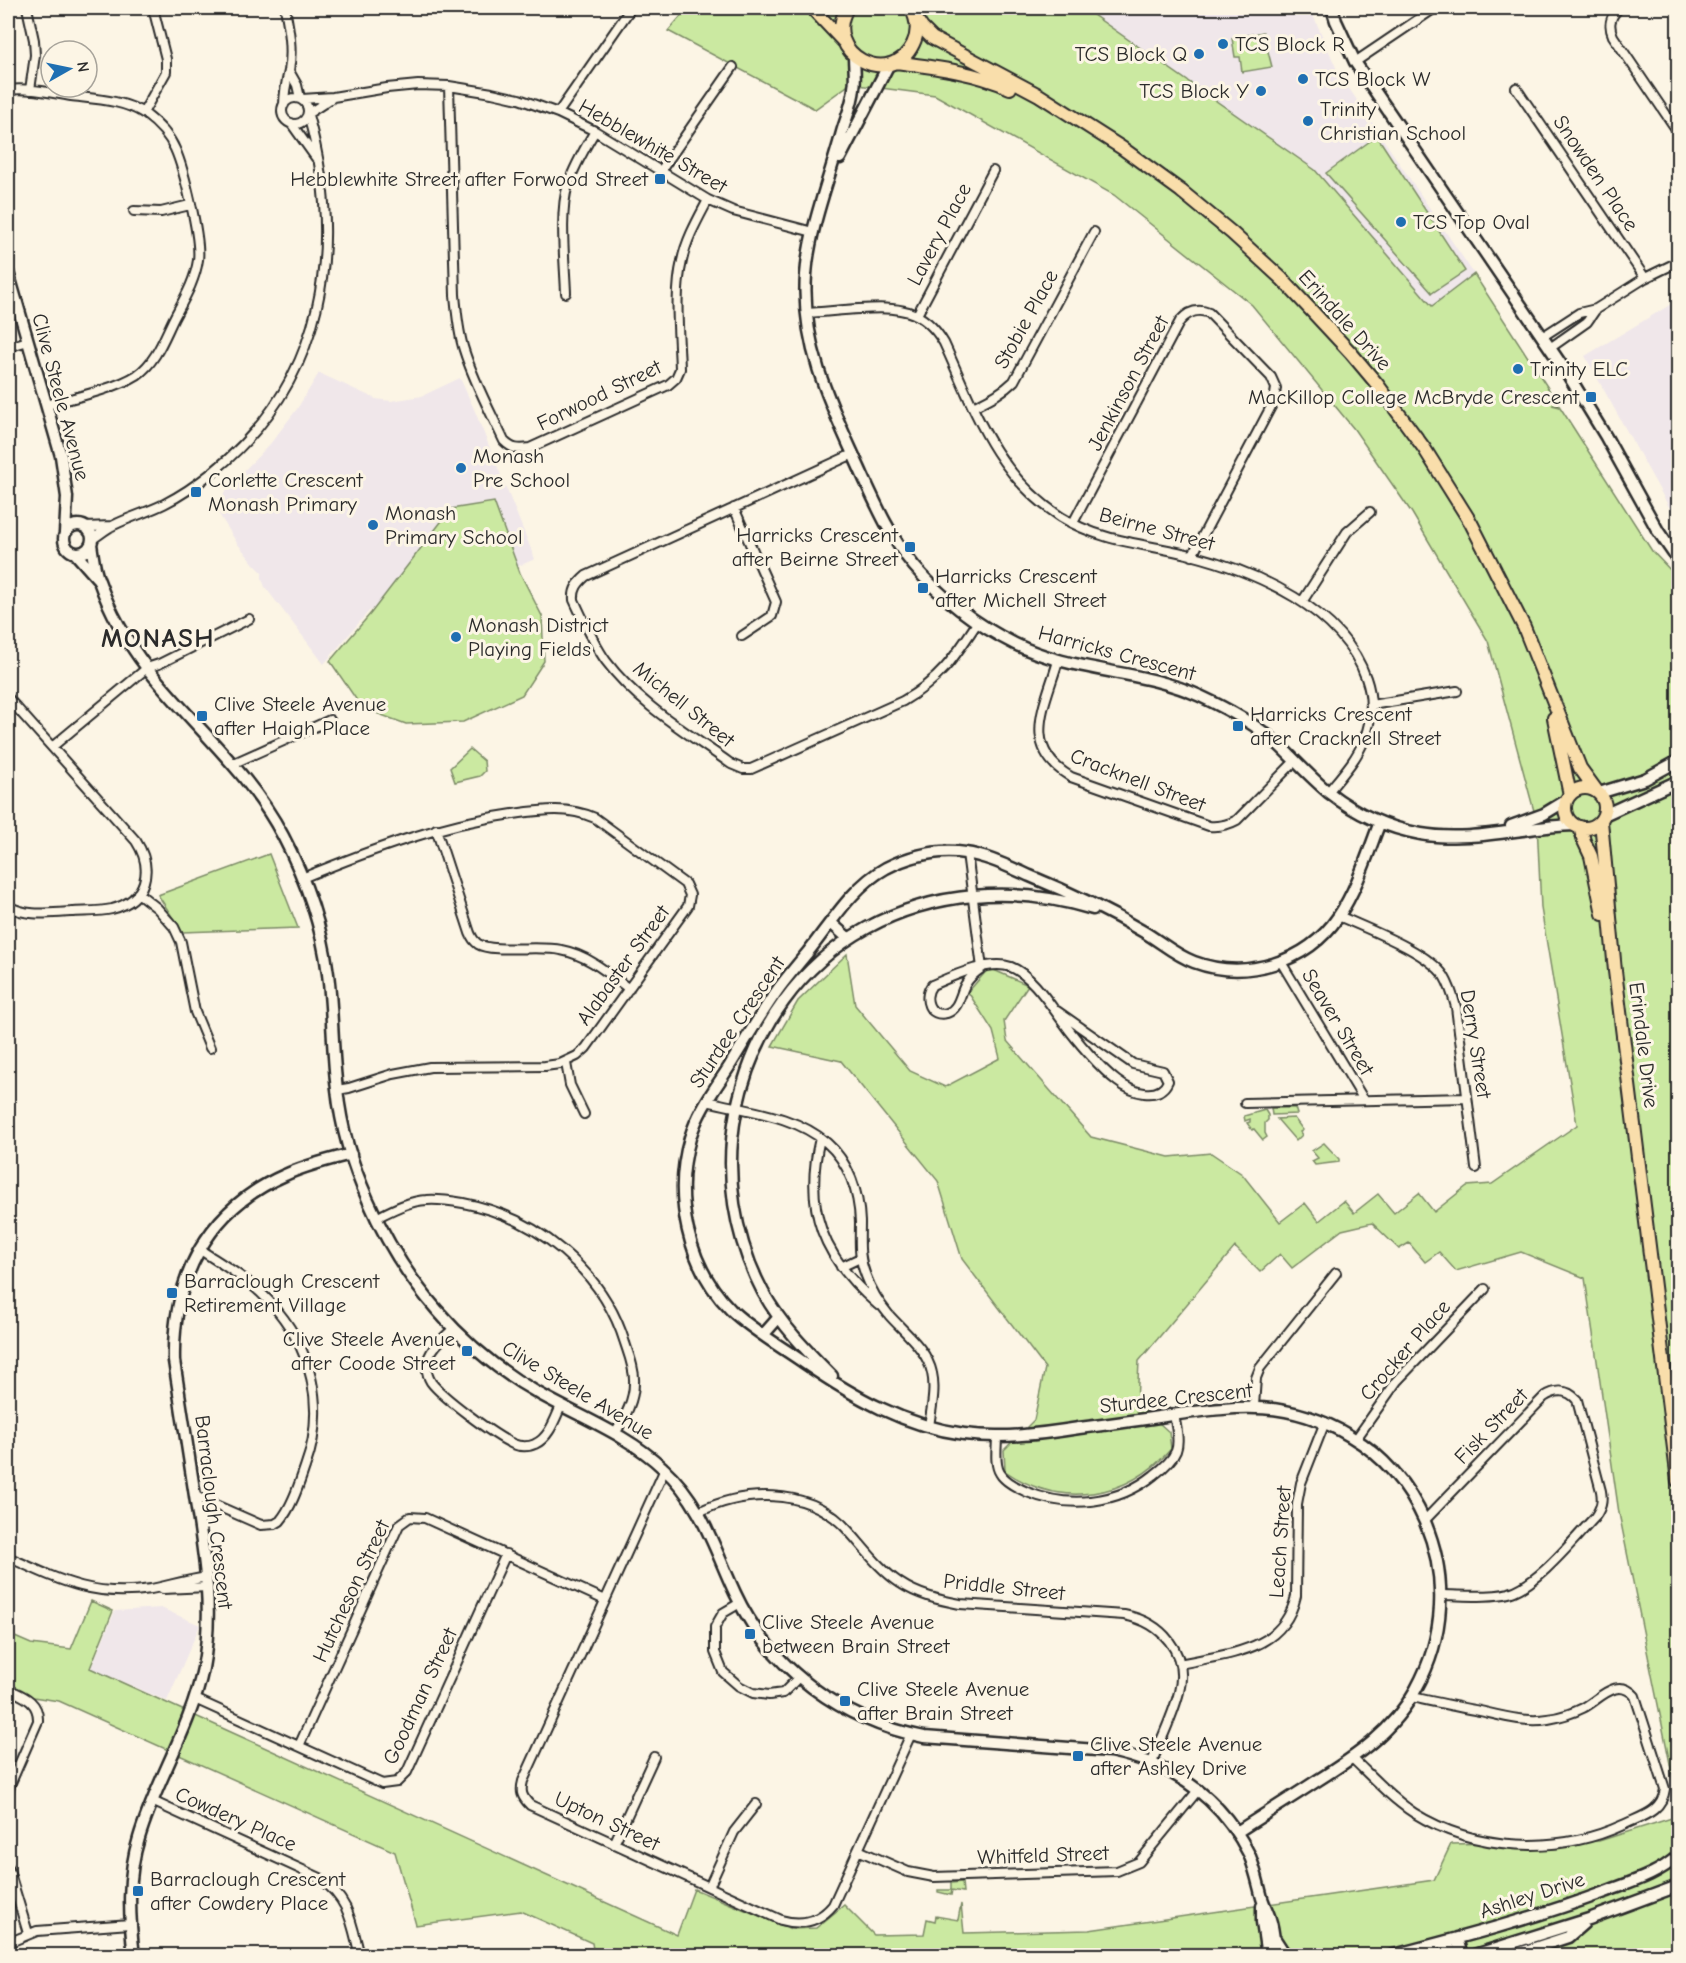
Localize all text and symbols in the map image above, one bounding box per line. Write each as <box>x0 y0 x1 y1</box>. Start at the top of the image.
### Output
place label: TCS Block R <box>1235 32 1345 56</box>
marker: TCS Block R <box>1216 37 1230 51</box>
north arrow <box>39 39 99 99</box>
place label: TCS Block Q <box>1075 42 1187 66</box>
marker: TCS Block Q <box>1192 47 1206 61</box>
text: N <box>73 60 93 73</box>
place label: TCS Block W <box>1315 67 1431 91</box>
marker: TCS Block W <box>1296 72 1310 86</box>
place label: TCS Block Y <box>1139 79 1250 103</box>
marker: TCS Block Y <box>1254 84 1268 98</box>
street label: Hebblewhite Street <box>575 94 732 199</box>
place label: Trinity Christian School <box>1320 97 1466 145</box>
street label: Snowden Place <box>1548 111 1644 235</box>
marker: Trinity Christian School <box>1301 114 1315 128</box>
place label: Hebblewhite Street after Forwood Street <box>290 167 649 191</box>
marker: Hebblewhite Street after Forwood Street <box>653 172 667 186</box>
street label: Lavery Place <box>902 179 976 289</box>
place label: TCS Top Oval <box>1413 210 1530 234</box>
marker: TCS Top Oval <box>1394 215 1408 229</box>
street label: Stobie Place <box>989 265 1063 373</box>
street label: Erindale Drive <box>1294 265 1396 375</box>
street label: Clive Steele Avenue <box>27 311 95 483</box>
street label: Jenkinson Street <box>1082 311 1174 455</box>
street label: Forwood Street <box>533 354 666 435</box>
place label: Trinity ELC <box>1530 357 1628 381</box>
marker: Trinity ELC <box>1511 362 1525 376</box>
place label: MacKillop College McBryde Crescent <box>1248 385 1580 409</box>
marker: MacKillop College McBryde Crescent <box>1584 390 1598 404</box>
place label: Monash Pre School <box>473 444 570 492</box>
marker: Monash Pre School <box>454 461 468 475</box>
place label: Corlette Crescent Monash Primary <box>208 468 364 516</box>
marker: Corlette Crescent Monash Primary <box>189 485 203 499</box>
place label: Monash Primary School <box>385 501 523 549</box>
street label: Beirne Street <box>1097 502 1218 556</box>
marker: Monash Primary School <box>366 518 380 532</box>
place label: Harricks Crescent after Beirne Street <box>732 523 899 571</box>
marker: Harricks Crescent after Beirne Street <box>903 540 917 554</box>
place label: Harricks Crescent after Michell Street <box>935 564 1107 612</box>
marker: Harricks Crescent after Michell Street <box>916 581 930 595</box>
place label: Monash District Playing Fields <box>468 613 609 661</box>
street label: Harricks Crescent <box>1036 620 1199 686</box>
district label: MONASH <box>101 623 215 654</box>
marker: Monash District Playing Fields <box>449 630 463 644</box>
street label: Michell Street <box>629 656 740 753</box>
place label: Clive Steele Avenue after Haigh Place <box>214 692 386 740</box>
place label: Harricks Crescent after Cracknell Street <box>1250 702 1442 750</box>
marker: Clive Steele Avenue after Haigh Place <box>195 709 209 723</box>
marker: Harricks Crescent after Cracknell Street <box>1231 719 1245 733</box>
street label: Cracknell Street <box>1067 743 1210 817</box>
street label: Alabaster Street <box>571 900 675 1030</box>
street label: Sturdee Crescent <box>684 951 790 1092</box>
street label: Seaver Street <box>1297 964 1380 1080</box>
street label: Erindale Drive <box>1624 981 1664 1109</box>
street label: Derry Street <box>1456 988 1497 1101</box>
place label: Barraclough Crescent Retirement Village <box>184 1269 380 1317</box>
marker: Barraclough Crescent Retirement Village <box>165 1286 179 1300</box>
street label: Crocker Place <box>1355 1295 1455 1405</box>
place label: Clive Steele Avenue after Coode Street <box>283 1327 456 1375</box>
street label: Clive Steele Avenue <box>498 1335 658 1445</box>
marker: Clive Steele Avenue after Coode Street <box>460 1344 474 1358</box>
street label: Sturdee Crescent <box>1098 1378 1255 1418</box>
street label: Fisk Street <box>1449 1383 1533 1469</box>
street label: Barraclough Crescent <box>190 1414 238 1611</box>
street label: Leach Street <box>1264 1484 1296 1599</box>
street label: Hutcheson Street <box>308 1515 395 1666</box>
street label: Priddle Street <box>942 1569 1067 1605</box>
place label: Clive Steele Avenue between Brain Street <box>762 1610 950 1658</box>
street label: Goodman Street <box>378 1623 463 1768</box>
marker: Clive Steele Avenue between Brain Street <box>743 1627 757 1641</box>
place label: Clive Steele Avenue after Brain Street <box>857 1677 1029 1725</box>
marker: Clive Steele Avenue after Brain Street <box>838 1694 852 1708</box>
place label: Clive Steele Avenue after Ashley Drive <box>1090 1732 1262 1780</box>
marker: Clive Steele Avenue after Ashley Drive <box>1071 1749 1085 1763</box>
street label: Cowdery Place <box>172 1782 300 1856</box>
street label: Upton Street <box>551 1786 664 1856</box>
street label: Whitfeld Street <box>977 1841 1110 1869</box>
place label: Barraclough Crescent after Cowdery Place <box>150 1867 346 1915</box>
street label: Ashley Drive <box>1477 1867 1587 1923</box>
marker: Barraclough Crescent after Cowdery Place <box>131 1884 145 1898</box>

